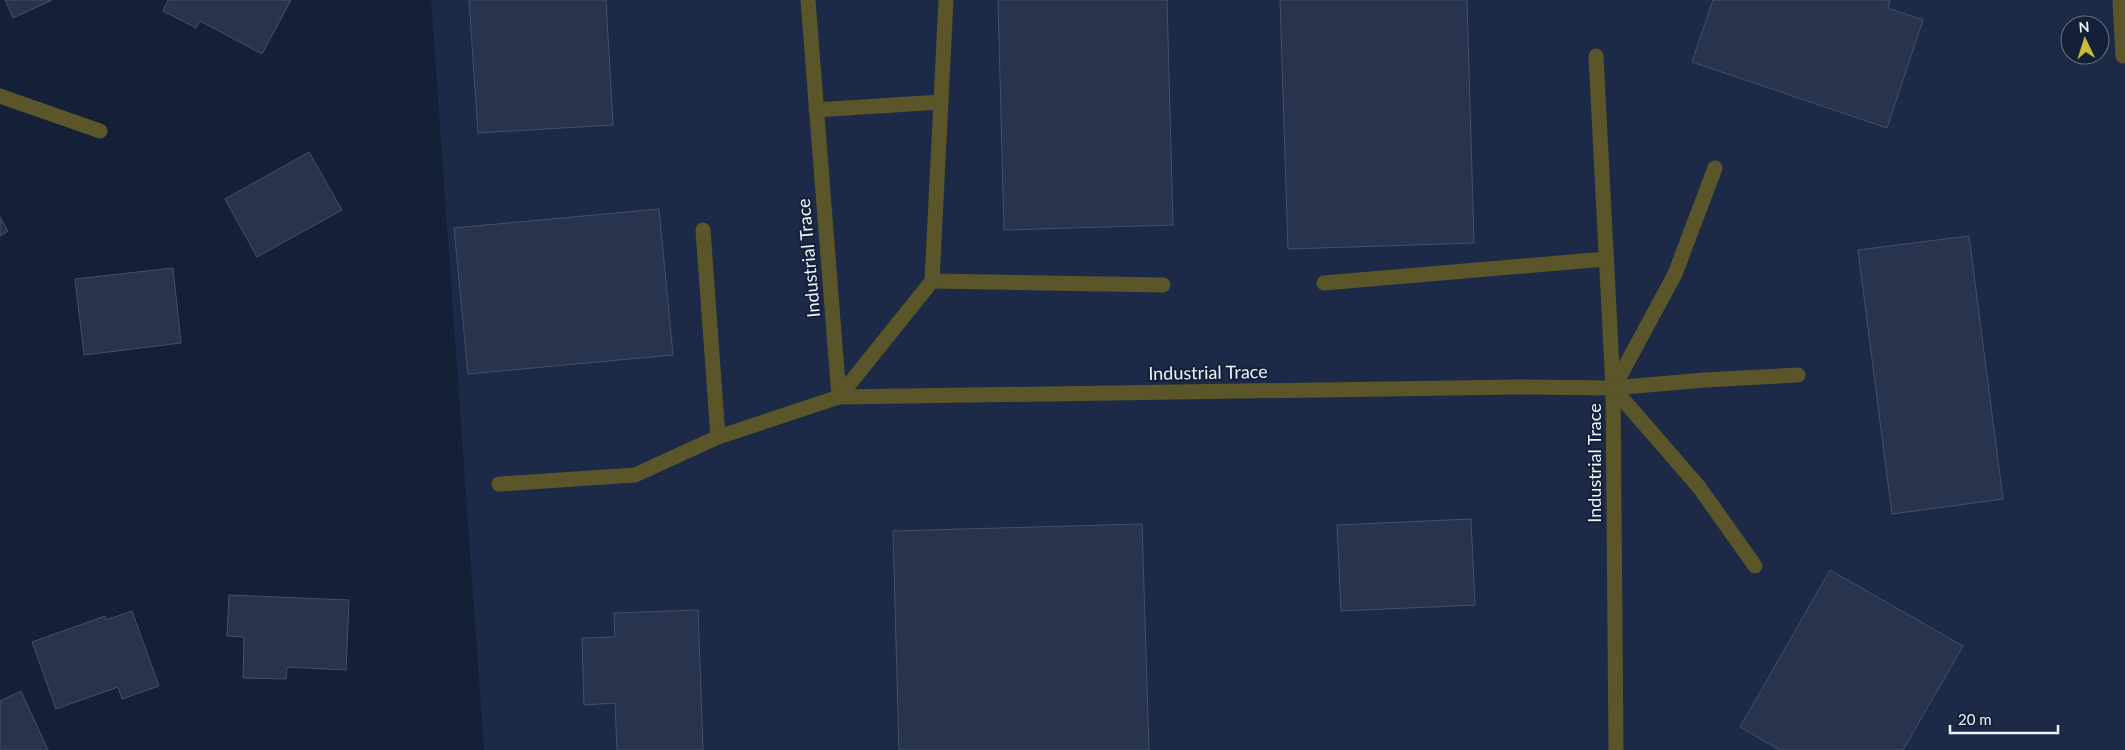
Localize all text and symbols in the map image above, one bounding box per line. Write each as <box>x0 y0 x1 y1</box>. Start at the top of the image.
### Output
north arrow <box>2060 15 2110 65</box>
text: N <box>2078 18 2090 35</box>
street label: Industrial Trace <box>792 198 824 319</box>
street label: Industrial Trace <box>1148 360 1268 384</box>
street label: Industrial Trace <box>1583 403 1605 523</box>
scale bar <box>1950 702 2058 734</box>
text: 20 m <box>1958 710 1992 728</box>

